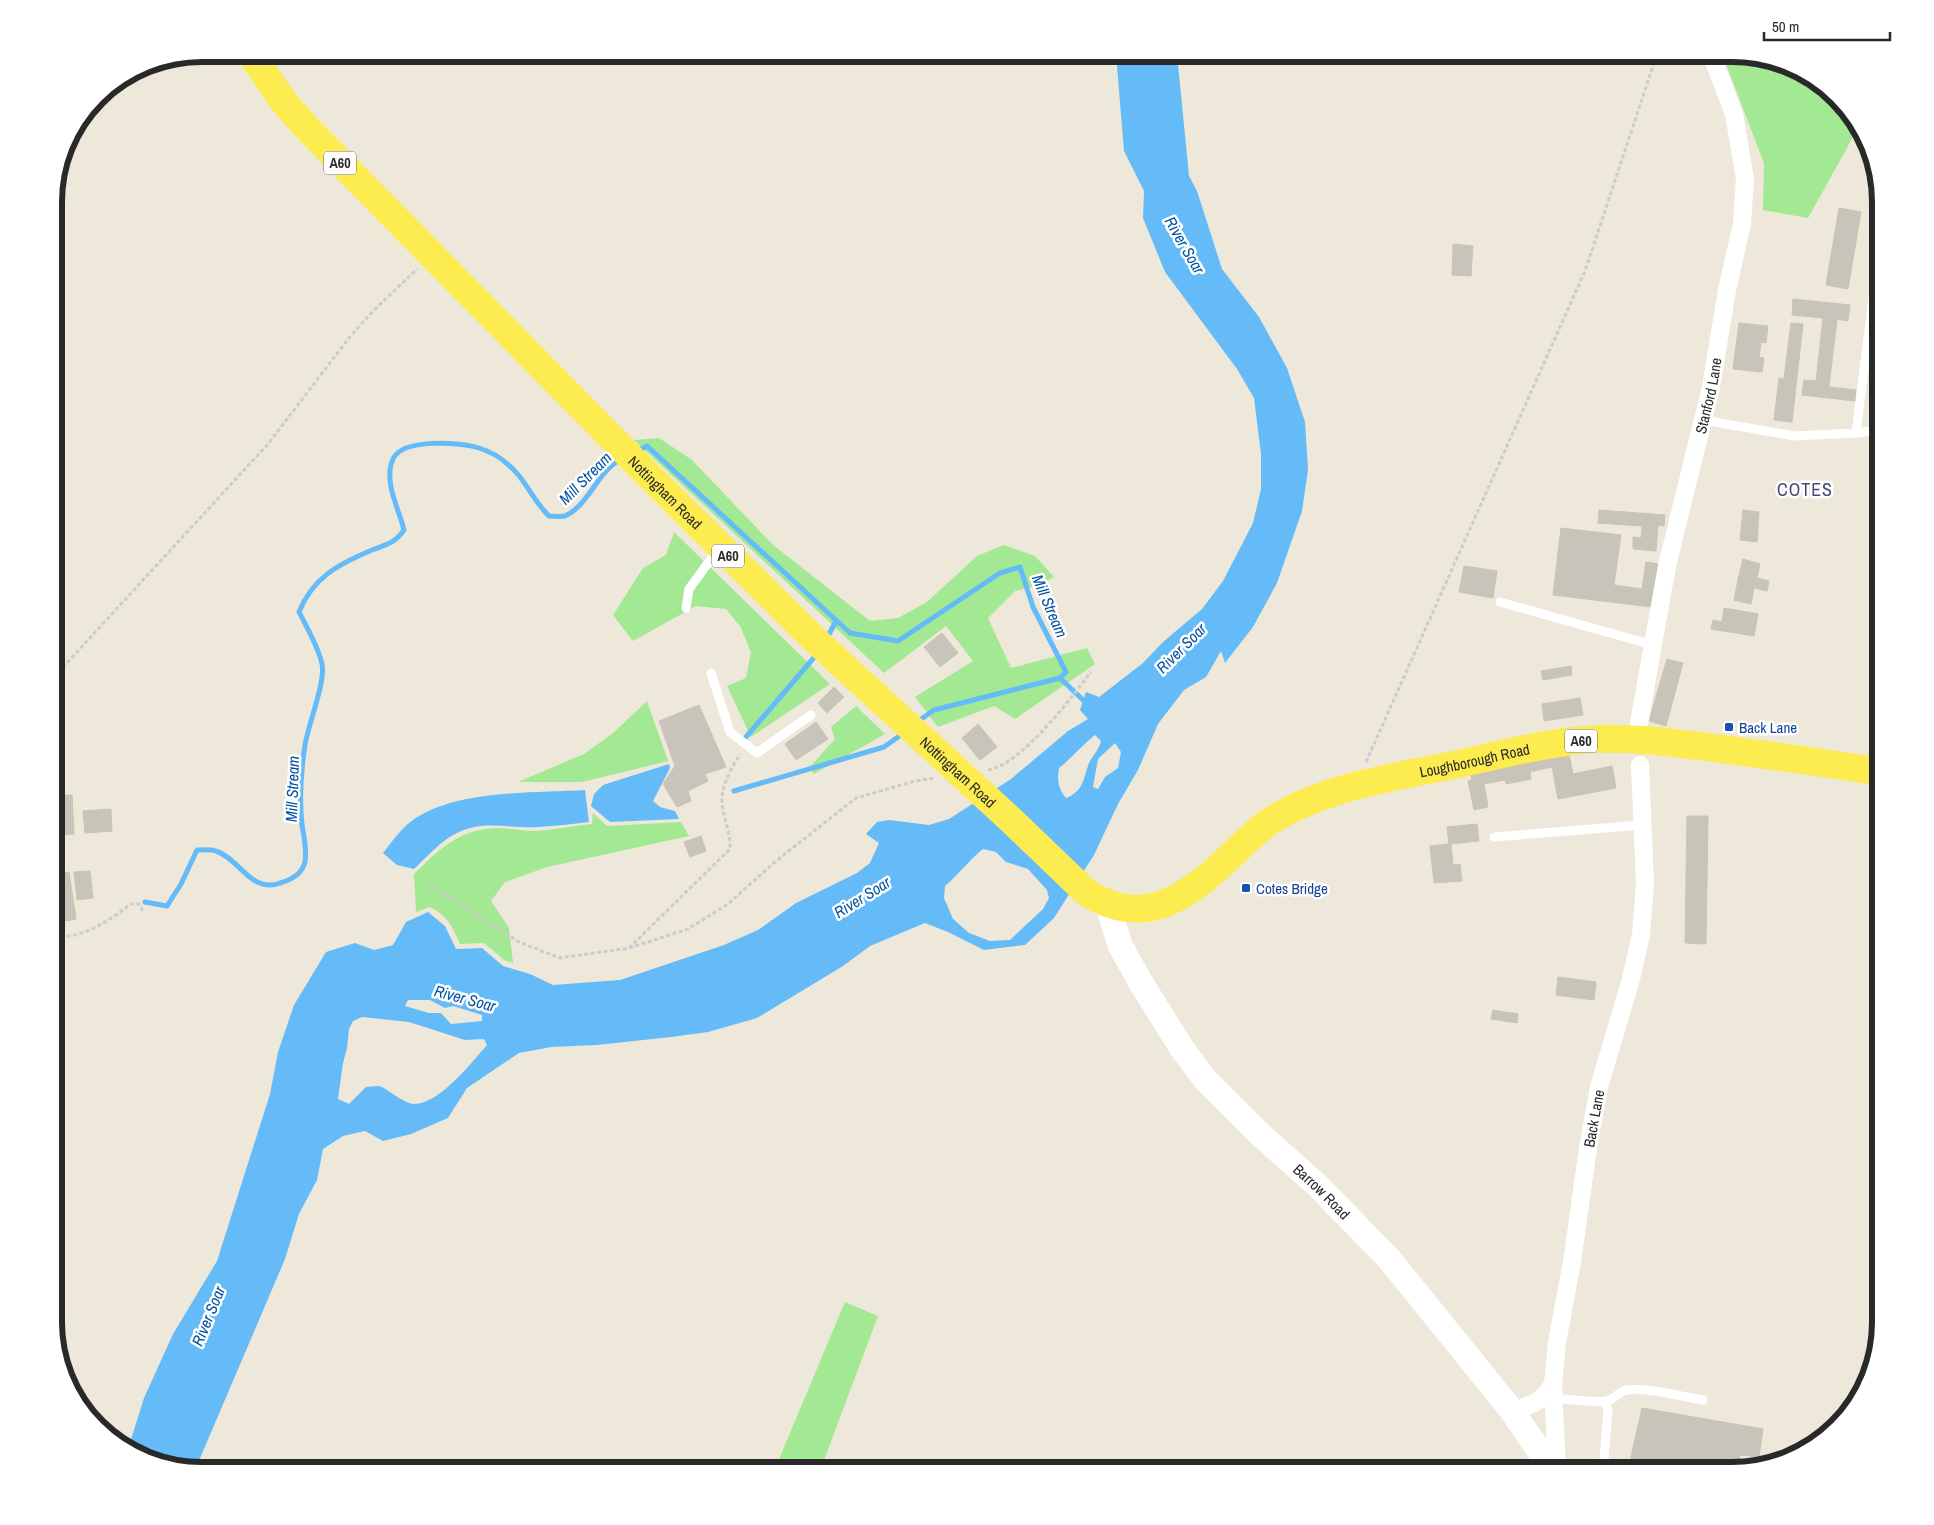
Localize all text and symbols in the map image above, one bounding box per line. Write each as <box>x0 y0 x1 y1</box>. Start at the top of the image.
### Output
scale bar <box>1764 10 1890 42</box>
text: 50 m <box>1772 16 1799 37</box>
road number: A60 <box>324 152 356 174</box>
water label: River Soar <box>1160 212 1211 278</box>
street label: Stanford Lane <box>1689 356 1726 436</box>
water label: Mill Stream <box>554 447 616 509</box>
street label: Nottingham Road <box>624 451 707 534</box>
district label: COTES <box>1777 477 1833 502</box>
road number: A60 <box>712 544 744 568</box>
water label: Mill Stream <box>1027 571 1073 641</box>
water label: River Soar <box>1151 618 1211 678</box>
place label: Back Lane <box>1739 717 1797 738</box>
marker: Back Lane <box>1723 721 1735 733</box>
road number: A60 <box>1565 729 1597 752</box>
street label: Nottingham Road <box>916 731 1001 812</box>
street label: Loughborough Road <box>1418 738 1531 782</box>
water label: Mill Stream <box>280 755 304 823</box>
water label: River Soar <box>830 871 895 923</box>
place label: Cotes Bridge <box>1256 878 1328 899</box>
marker: Cotes Bridge <box>1240 882 1252 894</box>
water label: River Soar <box>432 979 499 1017</box>
street label: Back Lane <box>1578 1088 1609 1149</box>
street label: Barrow Road <box>1289 1159 1355 1224</box>
water label: River Soar <box>186 1282 230 1349</box>

